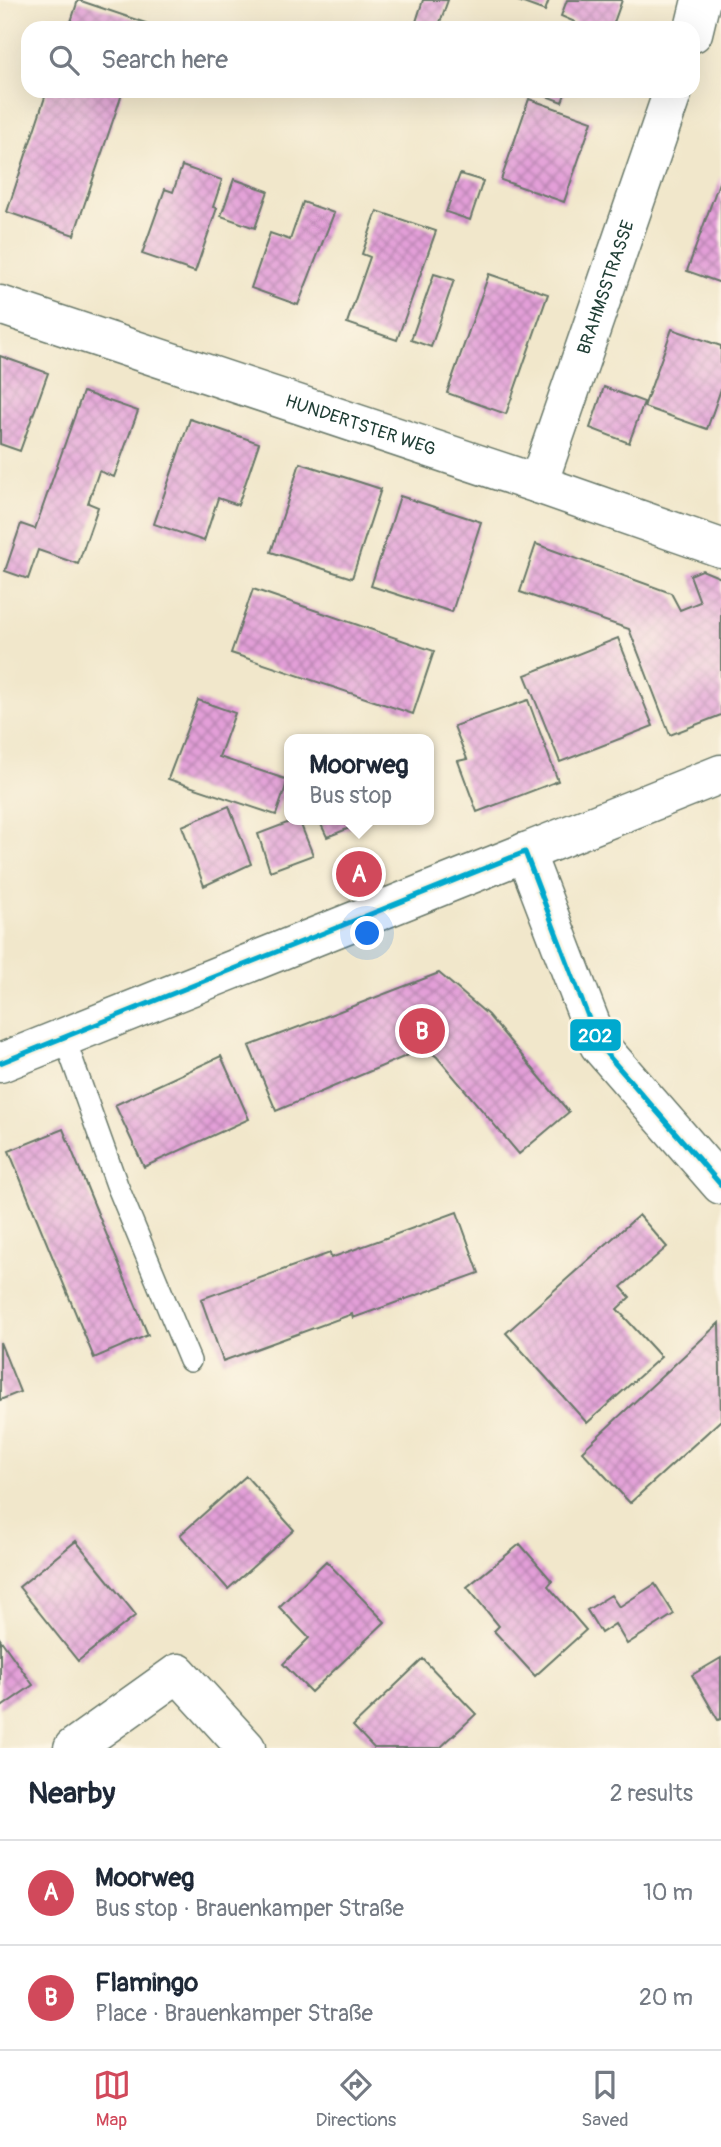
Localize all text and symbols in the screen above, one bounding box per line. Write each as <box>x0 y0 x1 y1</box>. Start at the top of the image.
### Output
search box <box>21 21 700 98</box>
icon: search <box>45 41 83 79</box>
text: Search here <box>101 44 228 76</box>
street label: BRAHMSSTRASSE <box>572 217 639 357</box>
street label: HUNDERTSTER WEG <box>282 389 439 461</box>
popup <box>284 734 434 825</box>
text: Moorweg <box>309 749 409 781</box>
text: Bus stop <box>309 781 392 810</box>
pin: A <box>336 848 382 900</box>
your location <box>350 916 384 950</box>
pin: B <box>399 1005 445 1057</box>
line badge: 202 <box>569 1018 622 1052</box>
text: 202 <box>578 1024 612 1048</box>
text: Nearby <box>28 1775 115 1812</box>
text: 2 results <box>610 1779 693 1808</box>
text: Moorweg <box>95 1862 194 1894</box>
text: A <box>44 1878 58 1907</box>
text: 10 m <box>643 1878 693 1907</box>
text: Bus stop · Brauenkamper Straße <box>95 1894 404 1923</box>
text: Flamingo <box>95 1967 198 1999</box>
text: B <box>44 1983 58 2012</box>
text: 20 m <box>639 1983 693 2012</box>
text: Place · Brauenkamper Straße <box>95 1999 373 2028</box>
tab: Map <box>93 2066 131 2132</box>
tab: Directions <box>316 2066 396 2132</box>
tab: Saved <box>581 2066 628 2132</box>

